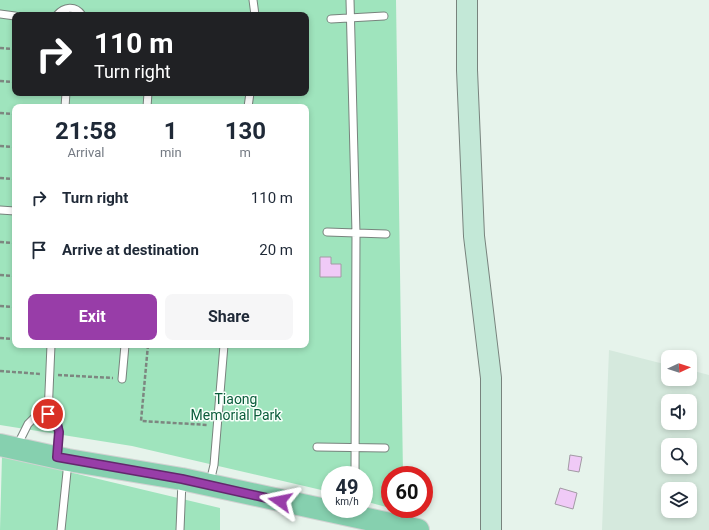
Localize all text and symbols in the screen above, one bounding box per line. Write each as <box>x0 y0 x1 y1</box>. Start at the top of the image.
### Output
text: 110 m <box>94 27 173 60</box>
icon: right <box>28 28 80 80</box>
text: Turn right <box>94 61 171 82</box>
text: 21:58 <box>55 117 117 145</box>
text: 1 <box>164 117 178 145</box>
text: 130 <box>225 117 266 145</box>
text: Arrival <box>67 145 104 160</box>
text: min <box>160 145 182 160</box>
text: m <box>240 145 251 160</box>
icon: right <box>28 187 50 209</box>
text: Turn right <box>62 189 128 207</box>
text: 110 m <box>251 189 293 207</box>
icon: arrive <box>28 239 50 261</box>
text: Arrive at destination <box>62 241 199 259</box>
text: 20 m <box>259 241 293 259</box>
button: Exit <box>28 294 157 340</box>
button: Share <box>165 294 293 340</box>
north arrow <box>661 350 697 386</box>
map controls <box>661 350 697 518</box>
park label: Tiaong Memorial Park <box>191 391 282 423</box>
button: sound <box>661 394 697 430</box>
pin <box>31 397 65 431</box>
icon: arrive <box>37 403 59 425</box>
button: search <box>661 438 697 474</box>
speed limit sign: 60 <box>381 466 433 518</box>
text: 49 <box>336 475 358 499</box>
position arrow <box>259 480 301 522</box>
button: layers <box>661 482 697 518</box>
text: km/h <box>335 496 359 507</box>

